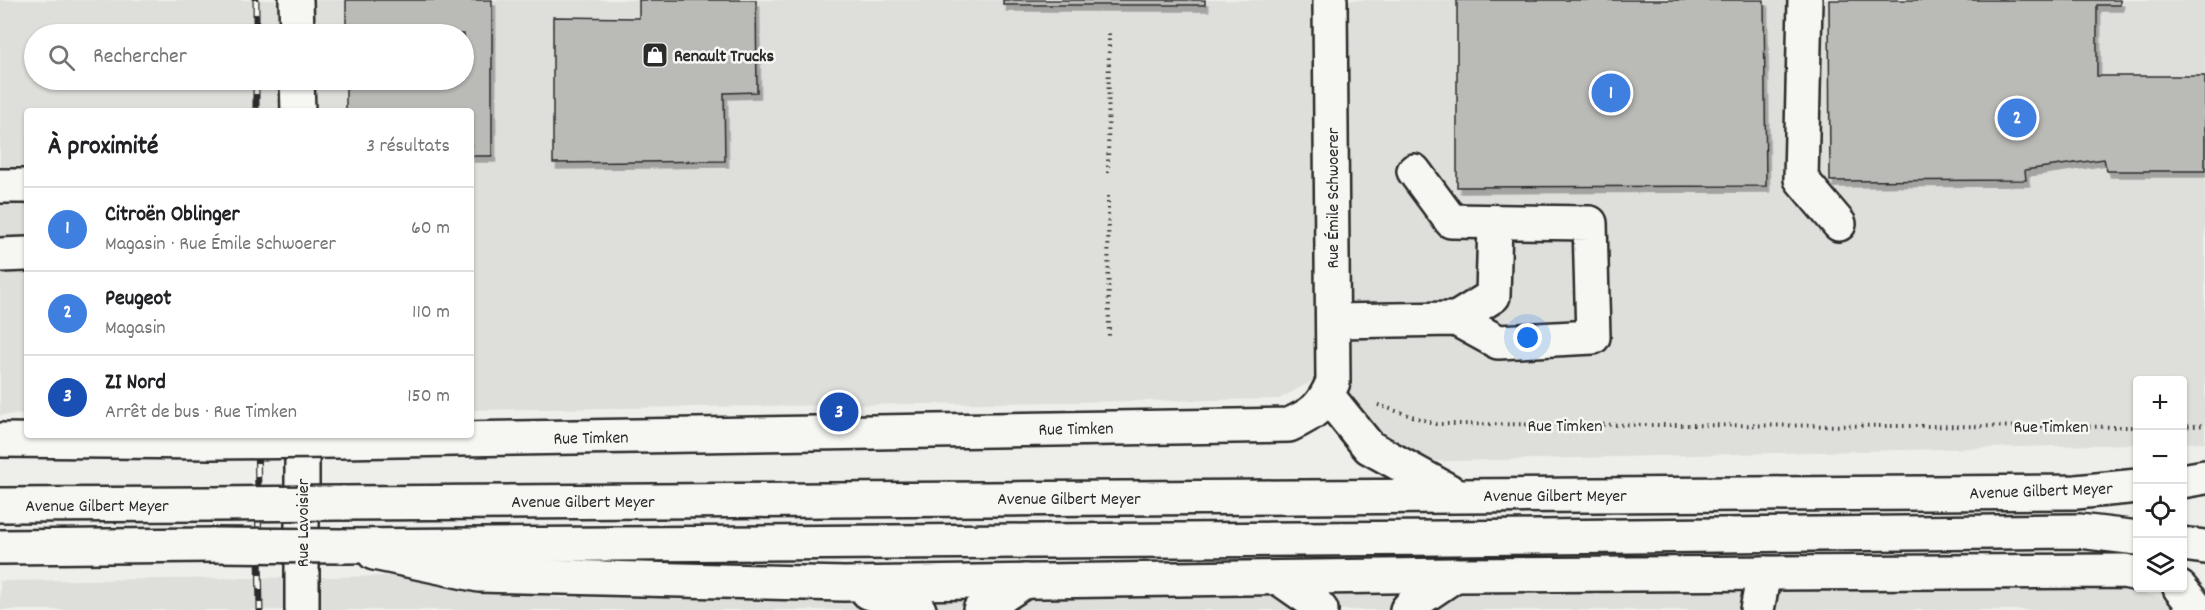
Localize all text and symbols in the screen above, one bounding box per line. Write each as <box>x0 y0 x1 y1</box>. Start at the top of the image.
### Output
search box <box>24 24 474 90</box>
shop icon: Renault Trucks <box>640 40 670 70</box>
icon: search <box>45 41 78 74</box>
text: Rechercher <box>93 42 187 73</box>
place label: Renault Trucks <box>674 45 775 70</box>
pin: 1 <box>1592 70 1630 116</box>
pin: 2 <box>1998 96 2036 140</box>
street label: Rue Émile Schwoerer <box>1322 127 1347 268</box>
text: À proximité <box>48 129 158 166</box>
text: 3 résultats <box>366 133 450 161</box>
text: Citroën Oblinger <box>105 200 240 231</box>
text: 1 <box>65 215 70 243</box>
text: 60 m <box>411 215 450 243</box>
text: Magasin · Rue Émile Schwoerer <box>105 231 336 259</box>
text: Peugeot <box>105 284 171 315</box>
text: 2 <box>63 299 72 327</box>
text: 110 m <box>412 299 450 327</box>
text: Magasin <box>105 315 166 343</box>
your location <box>1513 323 1542 352</box>
text: ZI Nord <box>105 368 166 399</box>
map controls <box>2133 376 2187 592</box>
button: + <box>2133 376 2187 430</box>
text: 3 <box>63 383 72 411</box>
text: 150 m <box>407 383 450 411</box>
pin: 3 <box>820 390 858 434</box>
text: Arrêt de bus · Rue Timken <box>105 399 297 427</box>
street label: Rue Timken <box>1527 415 1603 440</box>
street label: Rue Timken <box>2013 416 2089 441</box>
street label: Rue Timken <box>1038 417 1114 444</box>
street label: Rue Timken <box>553 426 629 453</box>
button: − <box>2133 430 2187 484</box>
street label: Avenue Gilbert Meyer <box>1969 477 2114 507</box>
street label: Rue Lavoisier <box>292 478 317 567</box>
button: locate <box>2133 484 2187 538</box>
street label: Avenue Gilbert Meyer <box>1483 485 1627 510</box>
street label: Avenue Gilbert Meyer <box>997 488 1141 513</box>
street label: Avenue Gilbert Meyer <box>511 491 655 516</box>
street label: Avenue Gilbert Meyer <box>25 495 169 520</box>
button: layers <box>2133 538 2187 592</box>

